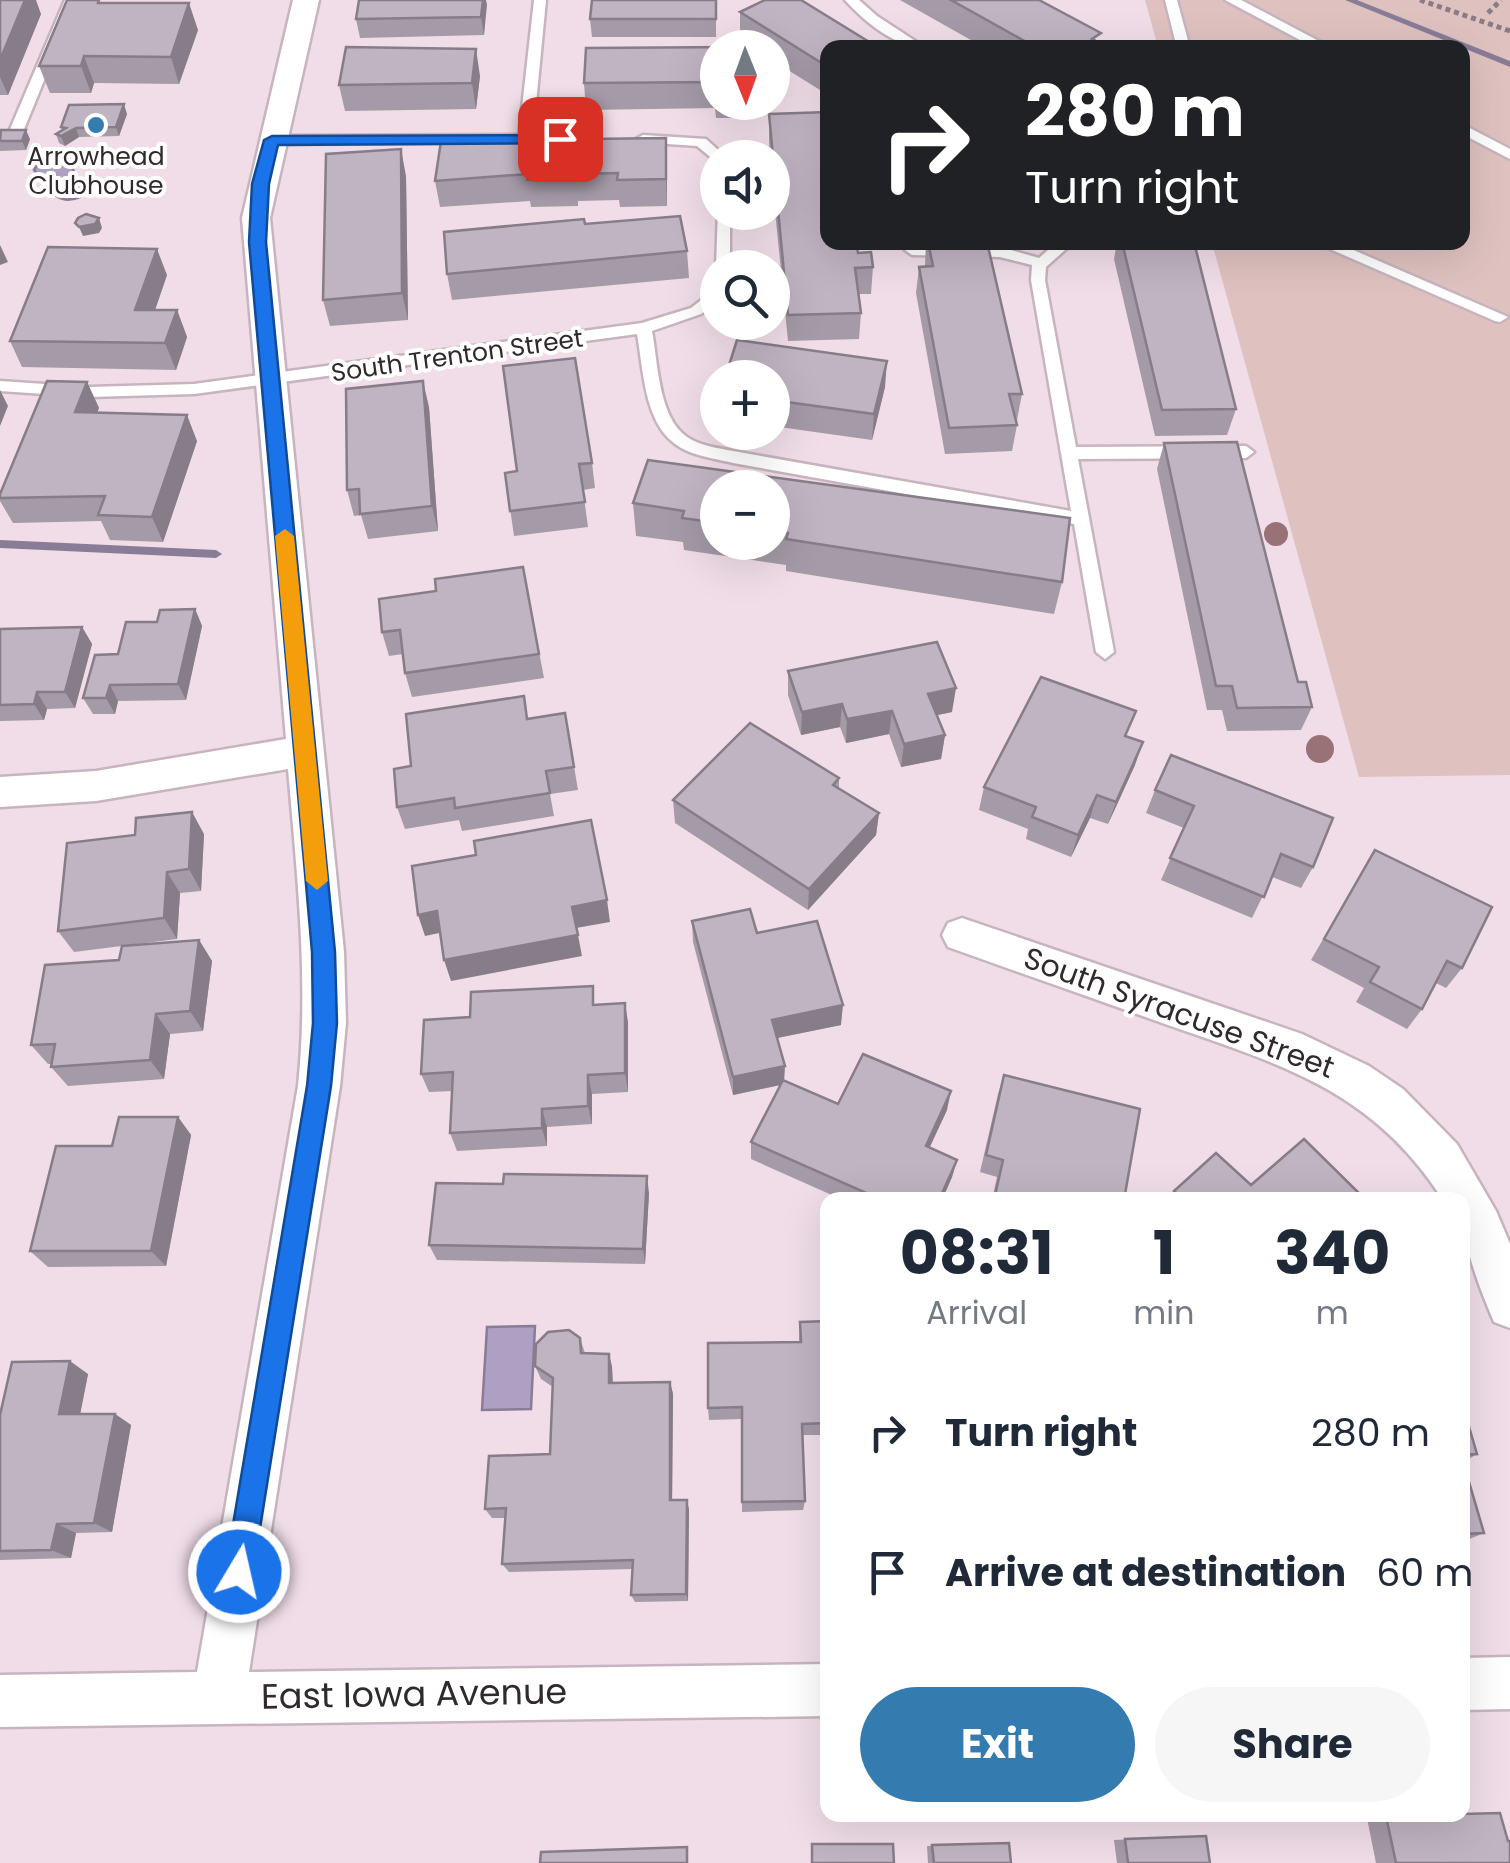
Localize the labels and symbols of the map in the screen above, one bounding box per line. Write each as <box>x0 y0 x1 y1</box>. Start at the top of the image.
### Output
north arrow <box>700 30 790 120</box>
pin <box>518 97 603 182</box>
marker: Arrowhead Clubhouse <box>85 114 107 136</box>
place label: Arrowhead Clubhouse <box>27 139 165 203</box>
street label: South Trenton Street <box>329 321 585 390</box>
street label: South Syracuse Street <box>1018 936 1340 1089</box>
position arrow <box>187 1520 291 1624</box>
street label: East Iowa Avenue <box>261 1666 567 1721</box>

